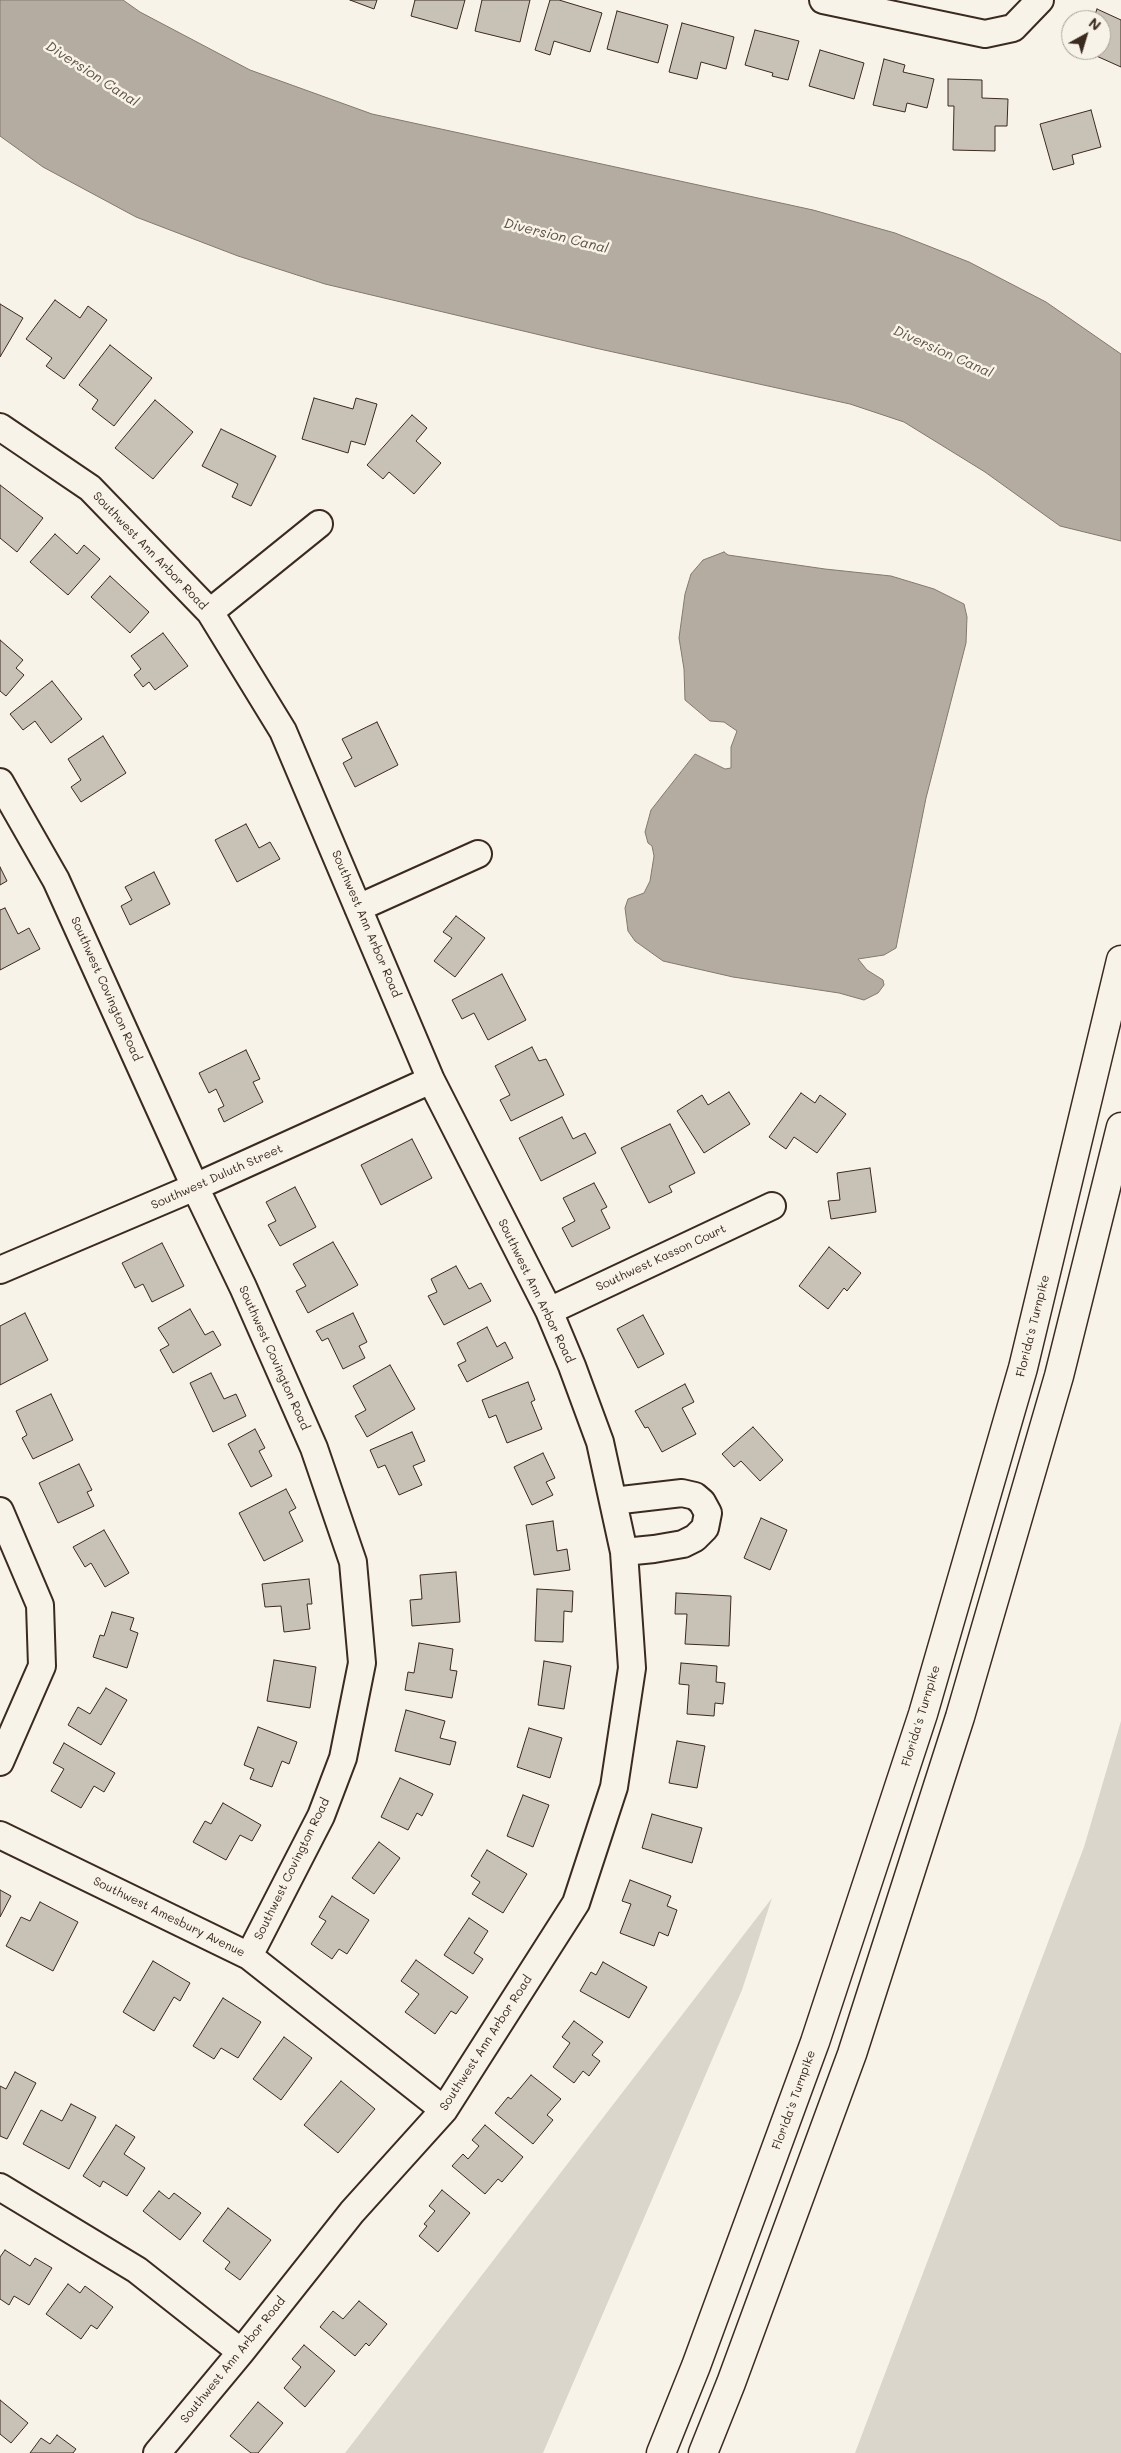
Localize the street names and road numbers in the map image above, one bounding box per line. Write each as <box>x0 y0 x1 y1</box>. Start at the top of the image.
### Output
street label: Southwest Ann Arbor Road <box>90 489 210 613</box>
street label: Southwest Ann Arbor Road <box>328 848 404 1000</box>
street label: Southwest Covington Road <box>68 915 144 1063</box>
street label: Southwest Duluth Street <box>149 1141 285 1213</box>
street label: Southwest Ann Arbor Road <box>495 1217 577 1365</box>
street label: Southwest Kasson Court <box>594 1222 728 1294</box>
street label: Florida's Turnpike <box>1013 1273 1053 1379</box>
street label: Southwest Covington Road <box>236 1284 312 1432</box>
street label: Florida's Turnpike <box>899 1664 943 1768</box>
street label: Southwest Covington Road <box>251 1796 333 1942</box>
street label: Southwest Amesbury Avenue <box>91 1874 247 1960</box>
street label: Southwest Ann Arbor Road <box>437 1973 535 2113</box>
street label: Florida's Turnpike <box>769 2048 819 2152</box>
street label: Southwest Ann Arbor Road <box>178 2294 288 2426</box>

